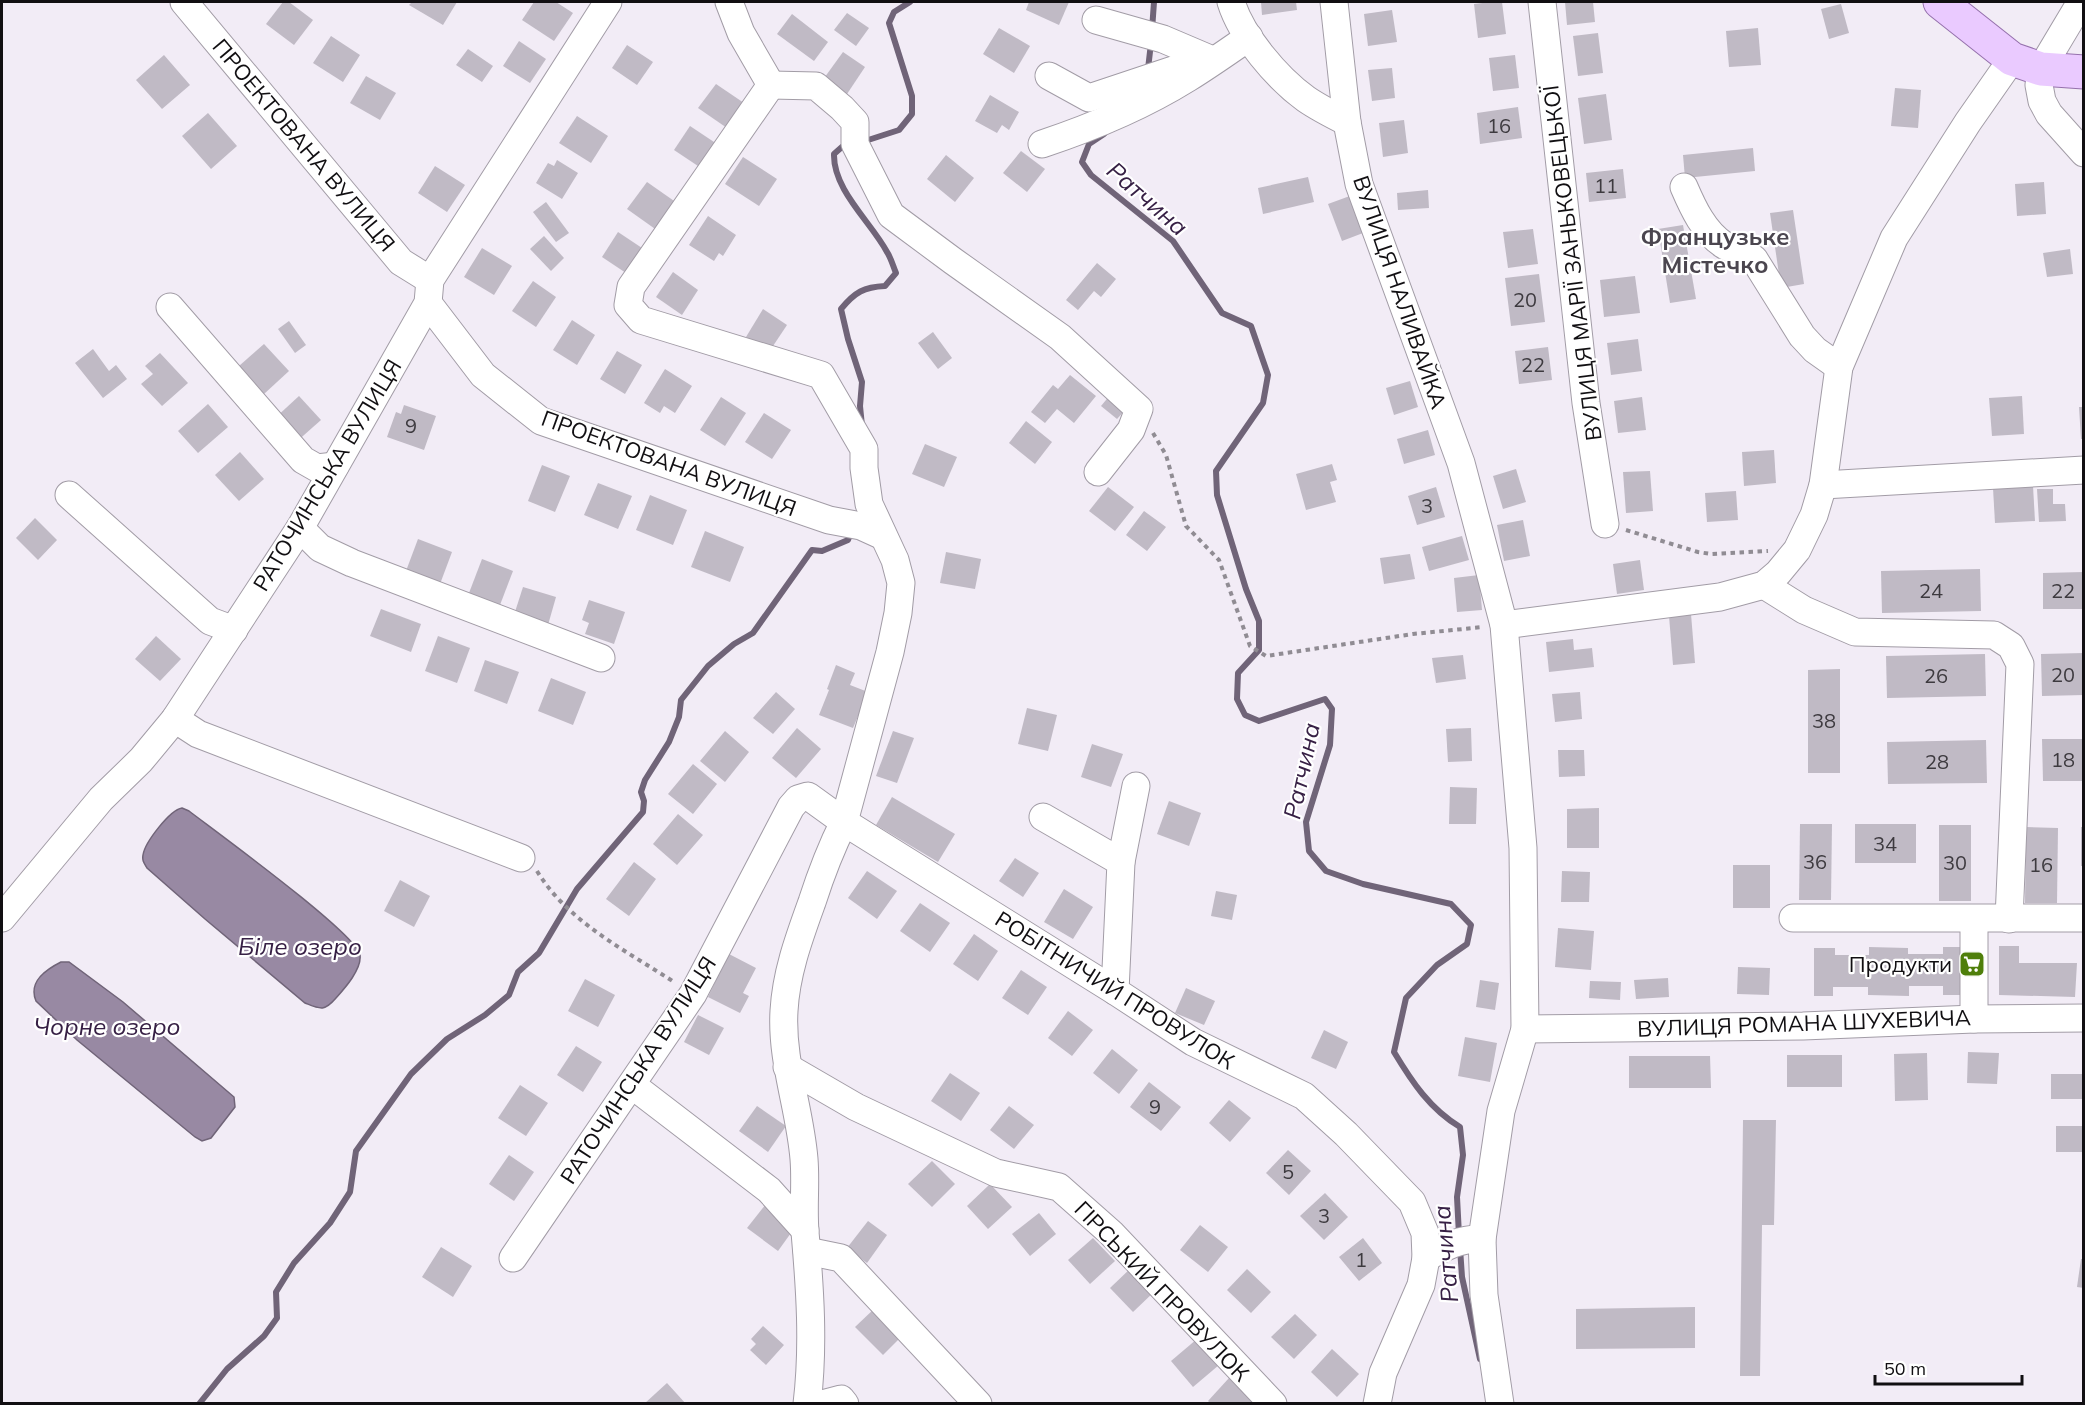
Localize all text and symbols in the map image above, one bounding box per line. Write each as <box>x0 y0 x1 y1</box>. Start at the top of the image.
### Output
street label: ПРОЕКТОВАНА ВУЛИЦЯ <box>207 33 401 257</box>
street label: ВУЛИЦЯ МАРІЇ ЗАНЬКОВЕЦЬКОЇ <box>1536 83 1608 442</box>
house number: 16 <box>1487 113 1511 138</box>
water label: Ратчина <box>1101 155 1194 242</box>
street label: ВУЛИЦЯ НАЛИВАЙКА <box>1347 172 1453 412</box>
house number: 11 <box>1594 173 1618 198</box>
district label: Французьке Містечко <box>1641 221 1789 279</box>
house number: 20 <box>1513 287 1537 312</box>
house number: 22 <box>1521 352 1545 377</box>
street label: РАТОЧИНСЬКА ВУЛИЦЯ <box>247 354 407 596</box>
street label: ПРОЕКТОВАНА ВУЛИЦЯ <box>538 404 800 522</box>
house number: 9 <box>405 413 417 438</box>
house number: 3 <box>1421 493 1433 518</box>
house number: 24 <box>1919 578 1943 603</box>
house number: 22 <box>2051 578 2075 603</box>
house number: 20 <box>2051 662 2075 687</box>
house number: 26 <box>1924 663 1948 688</box>
house number: 38 <box>1812 708 1836 733</box>
water label: Ратчина <box>1276 720 1326 822</box>
house number: 18 <box>2051 747 2075 772</box>
house number: 28 <box>1925 749 1949 774</box>
house number: 34 <box>1873 831 1897 856</box>
house number: 36 <box>1803 849 1827 874</box>
house number: 30 <box>1943 850 1967 875</box>
house number: 16 <box>2029 852 2053 877</box>
street label: РОБІТНИЧИЙ ПРОВУЛОК <box>990 905 1240 1076</box>
water label: Біле озеро <box>238 931 362 961</box>
supermarket icon: Продукти <box>1957 949 1987 979</box>
place label: Продукти <box>1849 950 1952 978</box>
street label: РАТОЧИНСЬКА ВУЛИЦЯ <box>554 951 722 1189</box>
street label: ВУЛИЦЯ РОМАНА ШУХЕВИЧА <box>1637 1003 1971 1043</box>
water label: Чорне озеро <box>33 1011 181 1041</box>
house number: 9 <box>1149 1094 1161 1119</box>
house number: 5 <box>1282 1159 1294 1184</box>
street label: ГІРСЬКИЙ ПРОВУЛОК <box>1069 1195 1256 1387</box>
house number: 3 <box>1318 1203 1330 1228</box>
water label: Ратчина <box>1426 1204 1464 1304</box>
house number: 1 <box>1355 1247 1367 1272</box>
scale bar <box>1875 1348 2022 1386</box>
text: 50 m <box>1884 1357 1926 1380</box>

